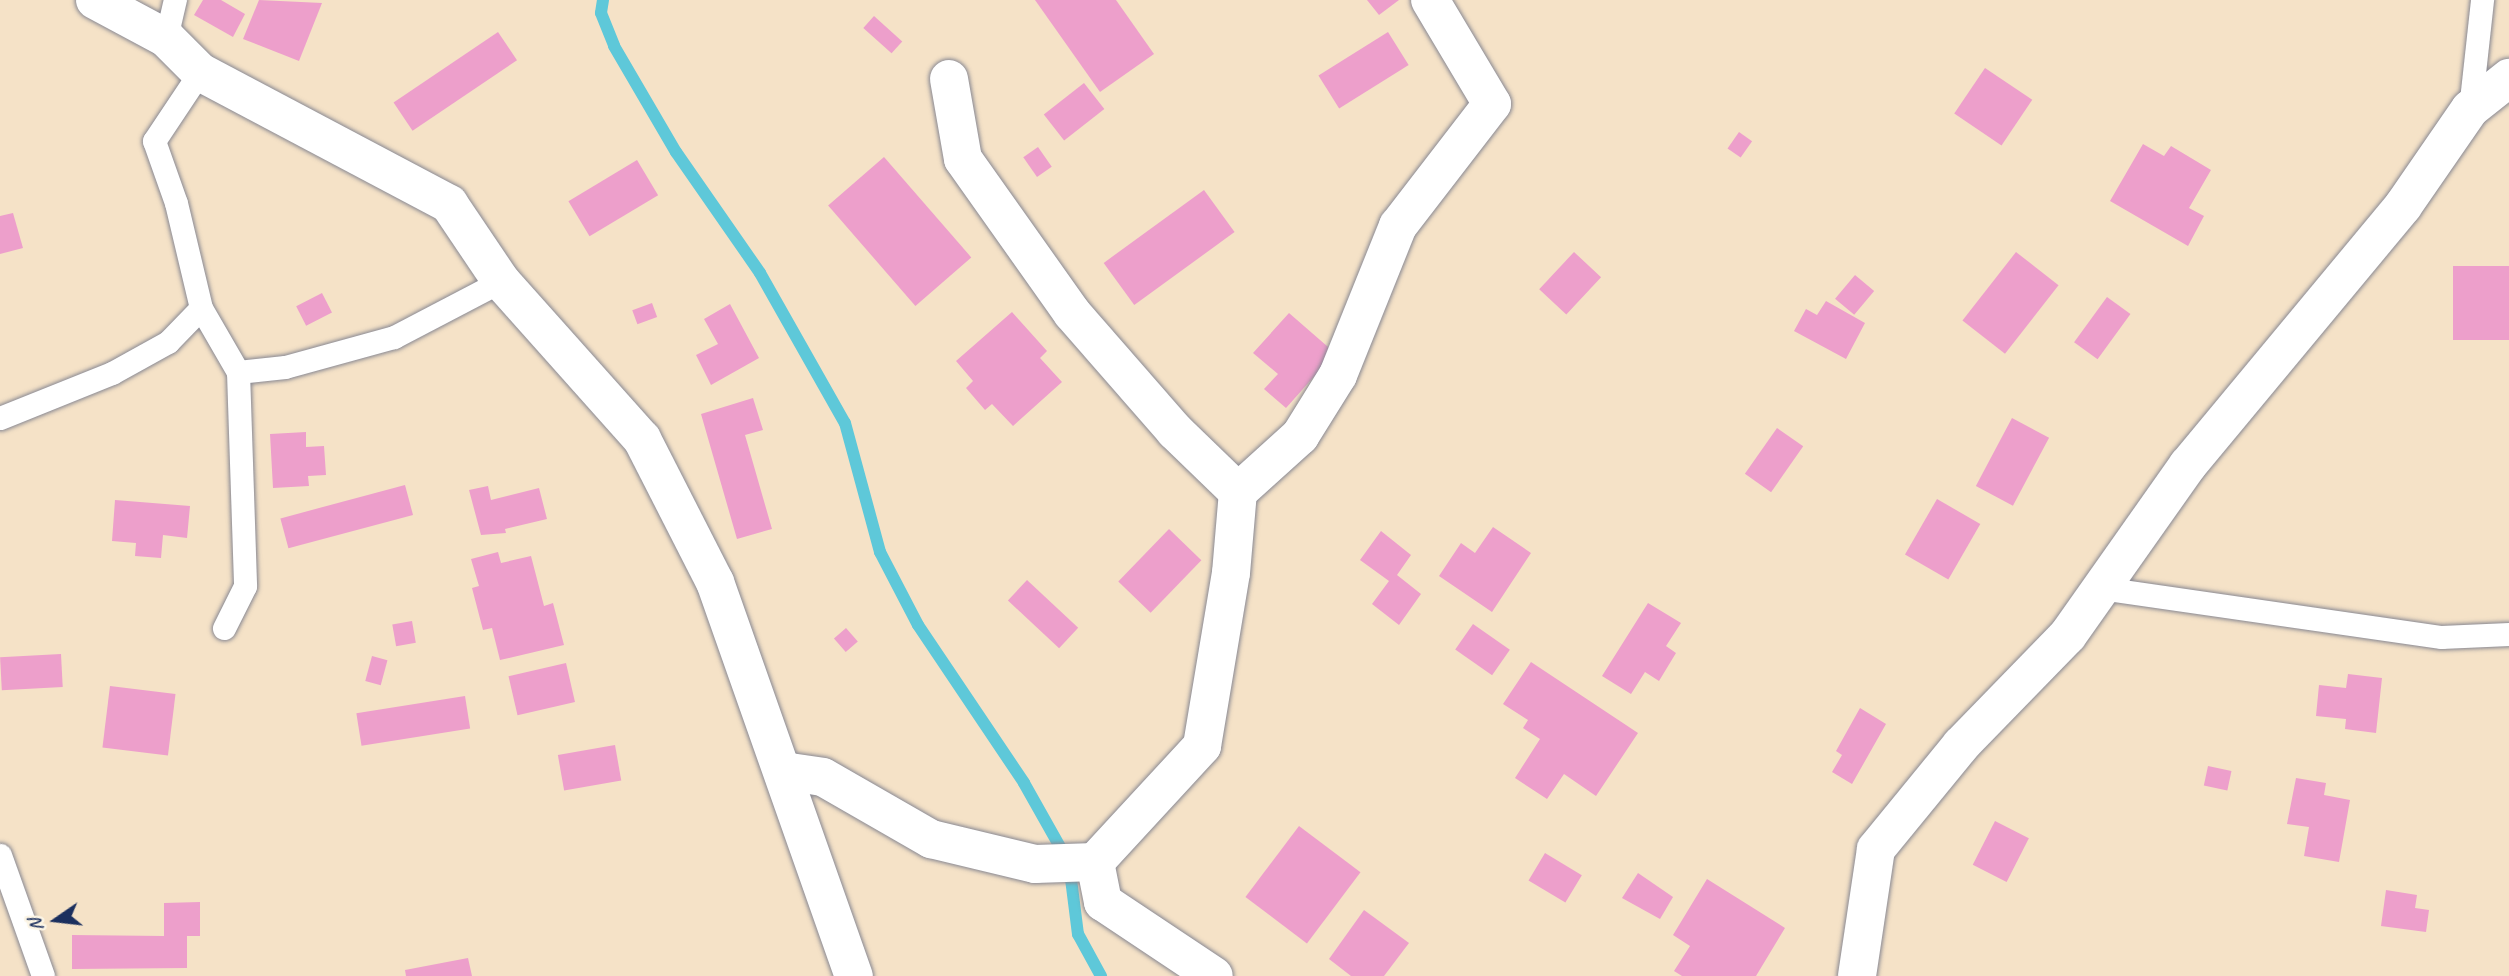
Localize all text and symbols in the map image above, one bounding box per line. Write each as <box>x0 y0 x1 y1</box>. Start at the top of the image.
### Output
north arrow <box>21 885 91 955</box>
text: N <box>23 916 49 934</box>

